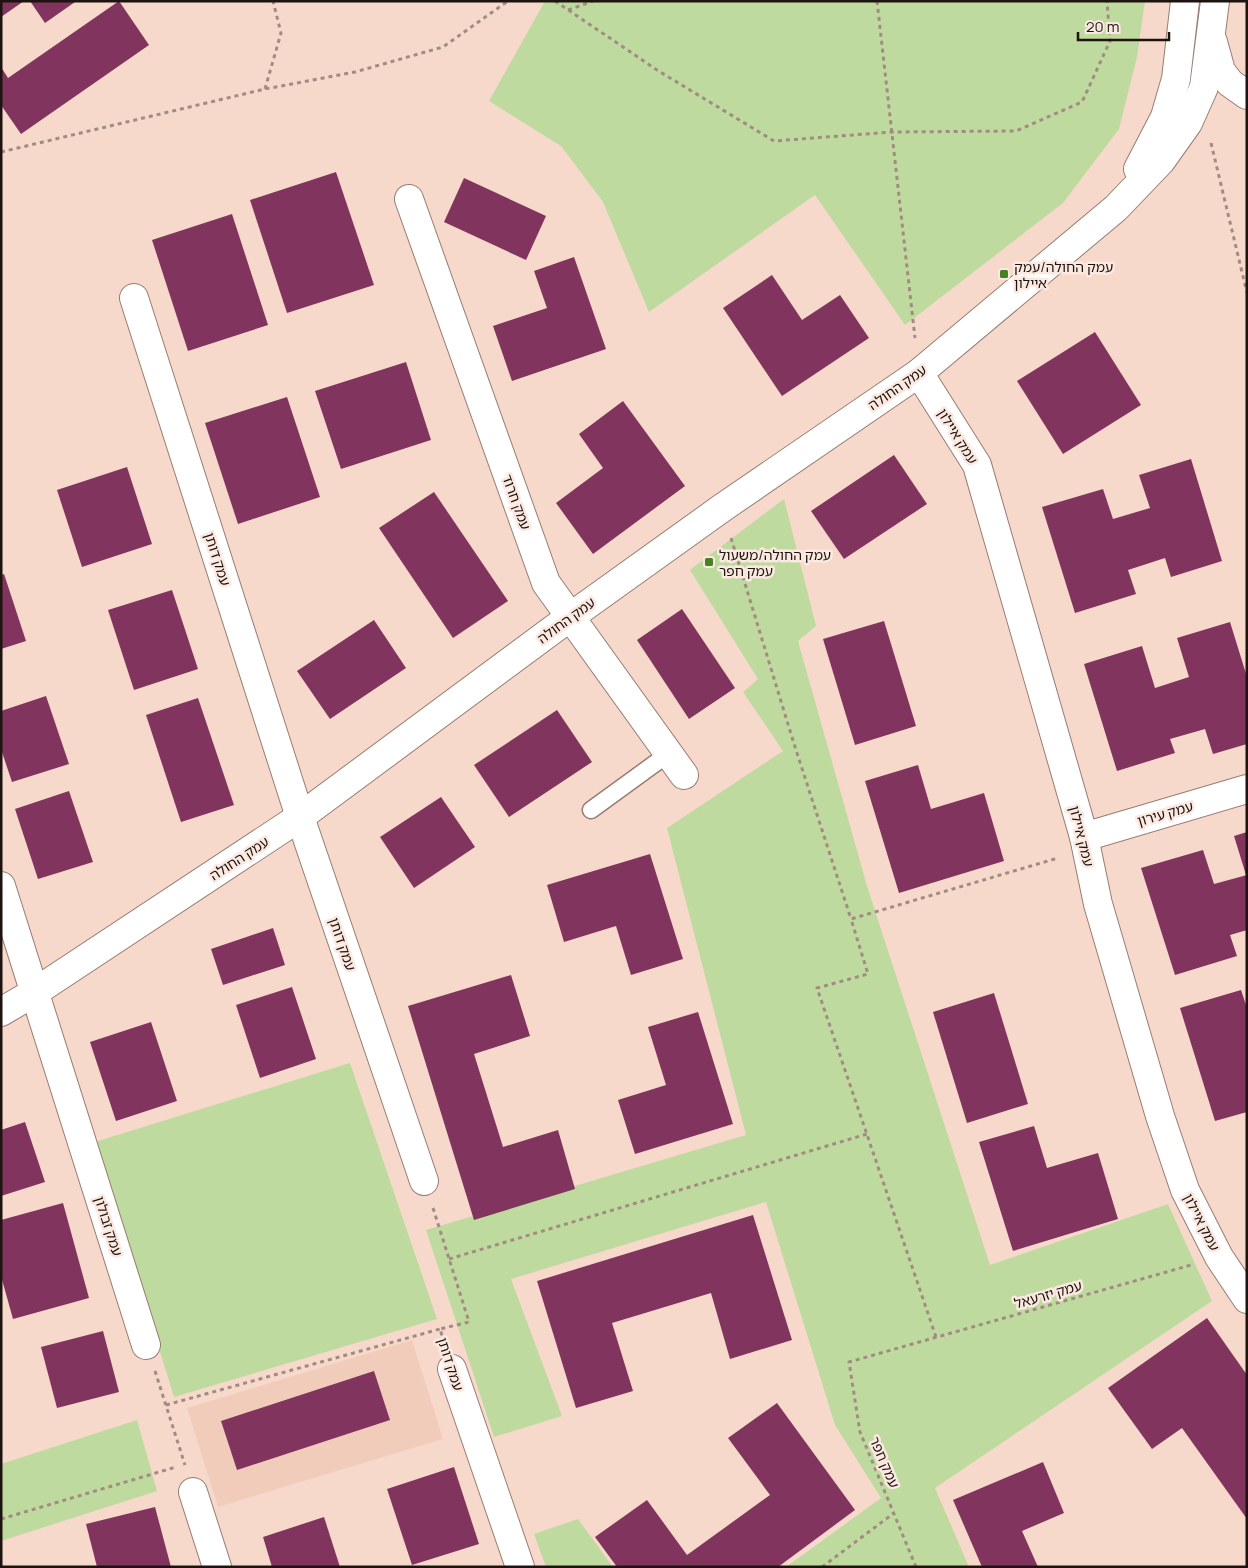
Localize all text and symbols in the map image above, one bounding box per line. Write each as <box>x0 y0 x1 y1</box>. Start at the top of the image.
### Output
scale bar <box>1078 10 1169 42</box>
text: 20 m <box>1086 16 1119 37</box>
place label: עמק החולה/עמק איילון <box>1014 257 1113 292</box>
marker: עמק החולה/עמק איילון <box>998 268 1010 280</box>
street label: עמק החולה <box>864 360 930 414</box>
street label: עמק איילון <box>933 405 983 467</box>
street label: עמק חרוד <box>498 472 536 532</box>
street label: עמק דותן <box>200 530 236 588</box>
place label: עמק החולה/משעול עמק חפר <box>719 545 831 580</box>
marker: עמק החולה/משעול עמק חפר <box>703 556 715 568</box>
street label: עמק החולה <box>533 592 599 648</box>
street label: עמק עירון <box>1135 796 1195 830</box>
street label: עמק איילון <box>1065 804 1099 868</box>
street label: עמק החולה <box>206 832 272 884</box>
street label: עמק דותן <box>325 915 361 973</box>
street label: עמק איילון <box>1179 1190 1225 1254</box>
street label: עמק זבולון <box>90 1194 128 1258</box>
street label: עמק יזרעאל <box>1012 1275 1084 1313</box>
street label: עמק דותן <box>433 1335 469 1393</box>
street label: עמק חפר <box>866 1433 904 1491</box>

